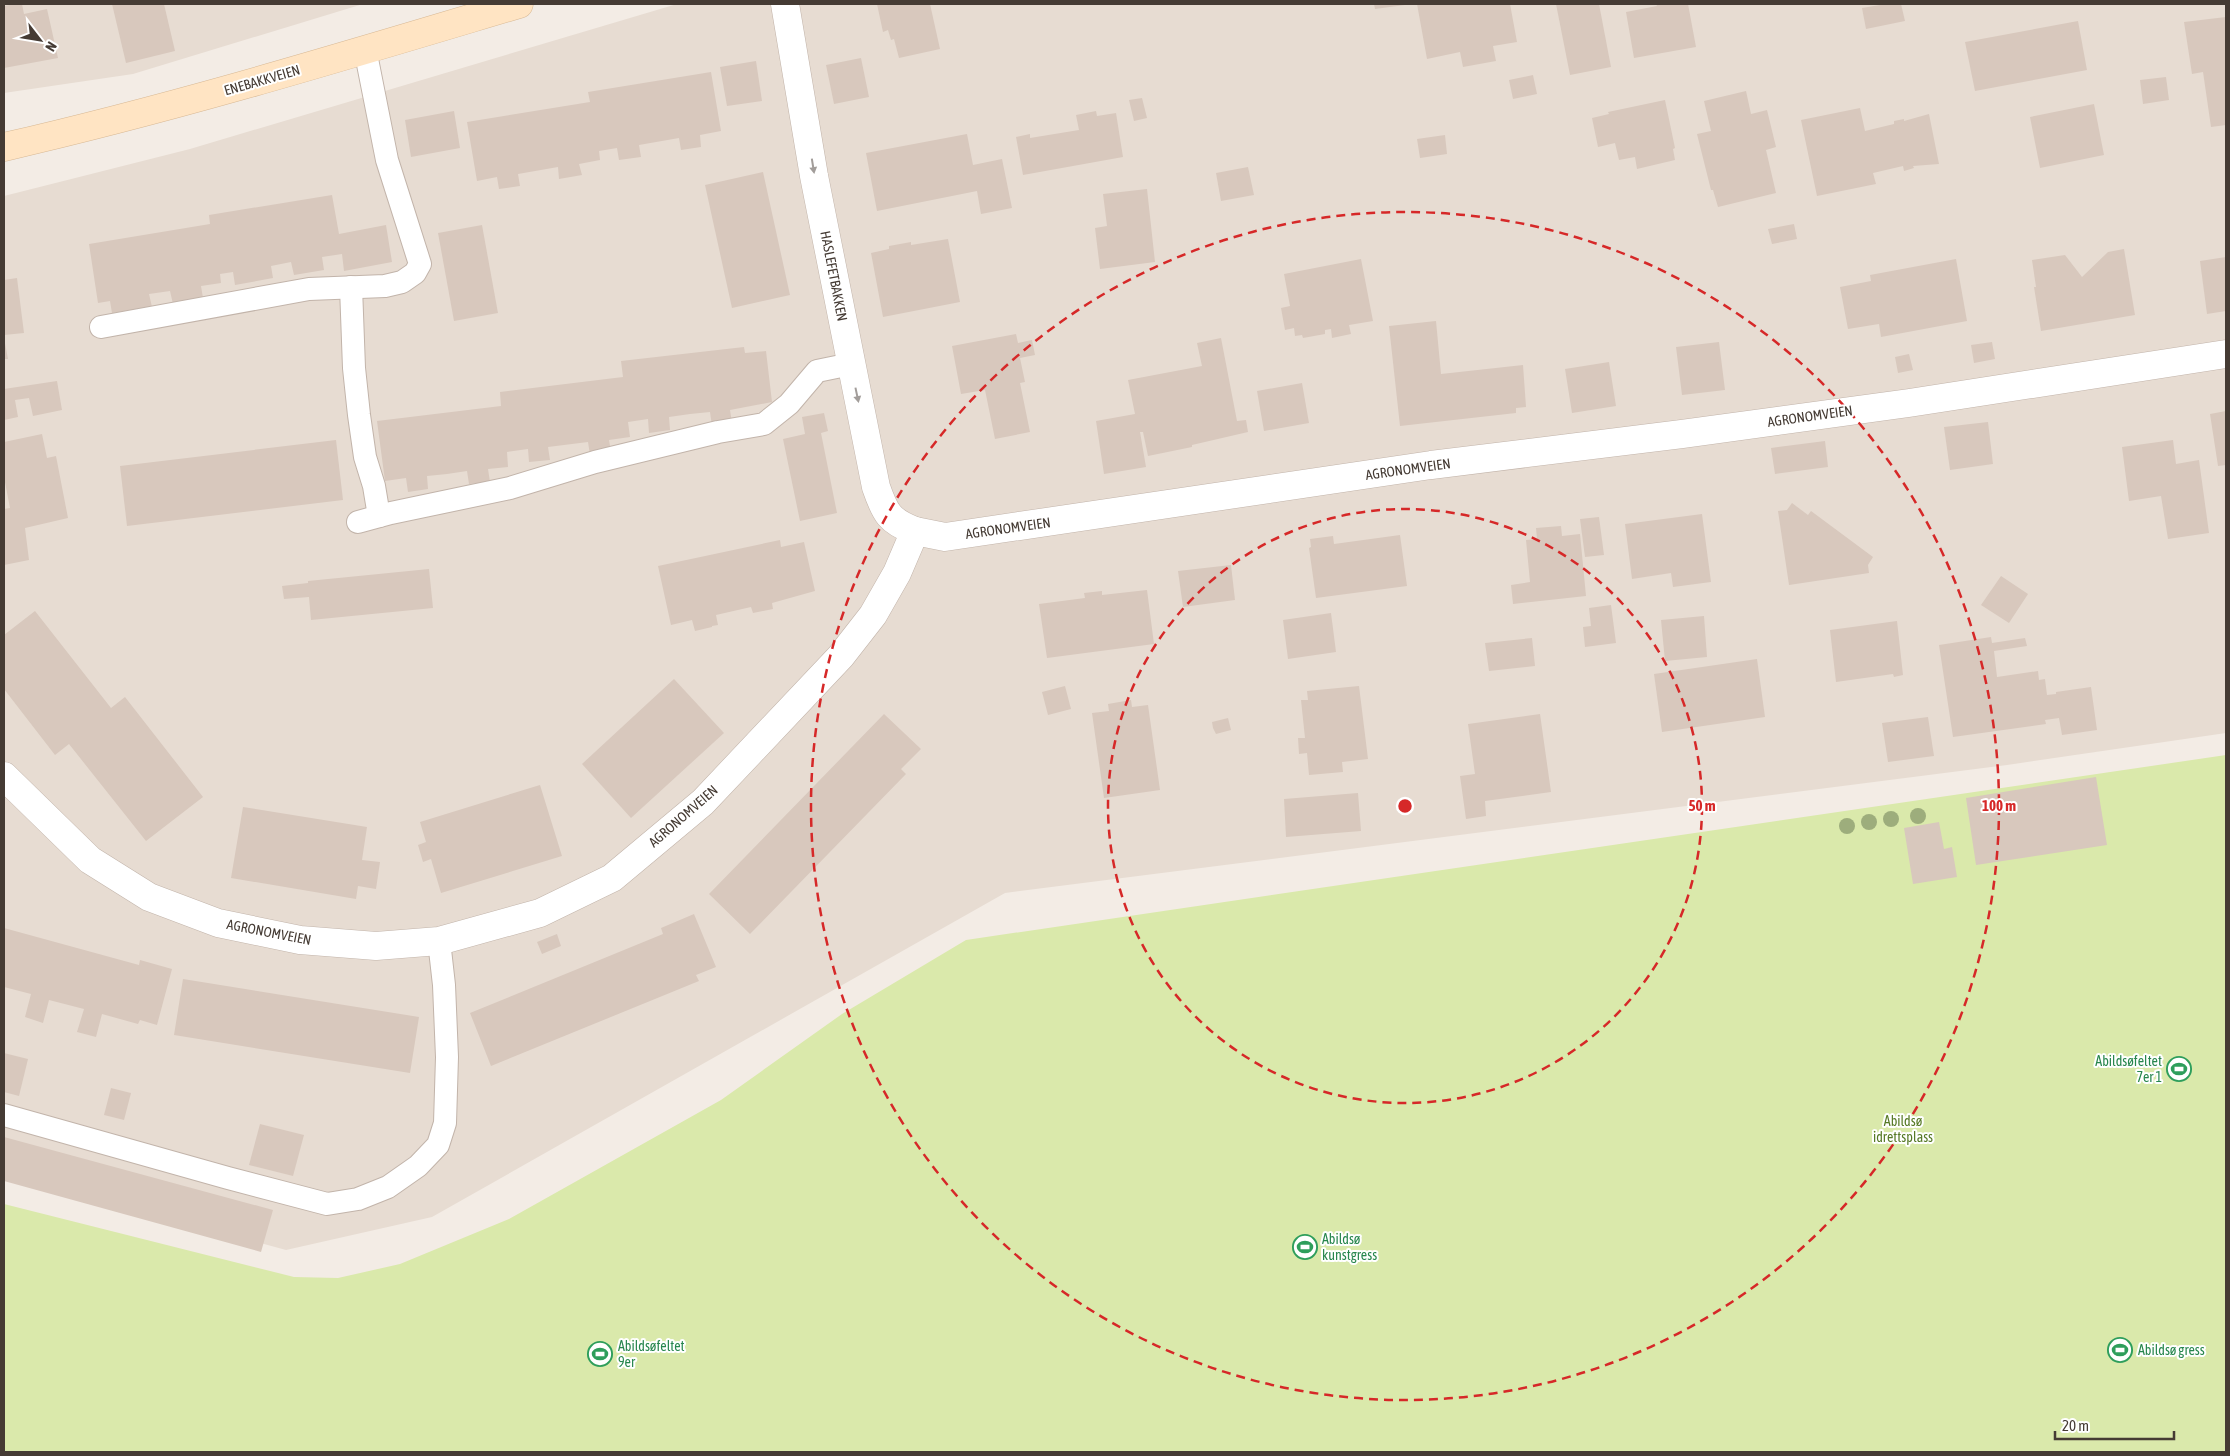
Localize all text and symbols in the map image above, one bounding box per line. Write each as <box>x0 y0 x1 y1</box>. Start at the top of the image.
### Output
north arrow <box>15 15 65 65</box>
text: N <box>42 39 60 54</box>
street label: ENEBAKKVEIEN <box>222 62 302 98</box>
one-way arrow <box>809 159 817 175</box>
street label: HASLEFETBAKKEN <box>817 230 851 322</box>
one-way arrow <box>853 387 861 402</box>
street label: AGRONOMVEIEN <box>1766 402 1854 430</box>
street label: AGRONOMVEIEN <box>1364 455 1452 483</box>
street label: AGRONOMVEIEN <box>964 514 1052 542</box>
street label: AGRONOMVEIEN <box>645 782 721 850</box>
centre of rings <box>1396 797 1414 815</box>
text: 50 m <box>1689 797 1716 814</box>
text: 100 m <box>1982 797 2016 814</box>
street label: AGRONOMVEIEN <box>225 916 313 948</box>
place label: Abildsøfeltet 7er 1 <box>2095 1053 2162 1085</box>
sports icon: Abildsøfeltet 7er 1 <box>2166 1056 2192 1082</box>
park label: Abildsø idrettsplass <box>1873 1113 1933 1145</box>
place label: Abildsø kunstgress <box>1322 1231 1377 1263</box>
sports icon: Abildsø kunstgress <box>1292 1234 1318 1260</box>
sports icon: Abildsø gress <box>2107 1337 2133 1363</box>
place label: Abildsøfeltet 9er <box>618 1338 685 1370</box>
sports icon: Abildsøfeltet 9er <box>587 1341 613 1367</box>
place label: Abildsø gress <box>2138 1342 2205 1358</box>
scale bar <box>2055 1408 2174 1440</box>
text: 20 m <box>2062 1417 2089 1434</box>

